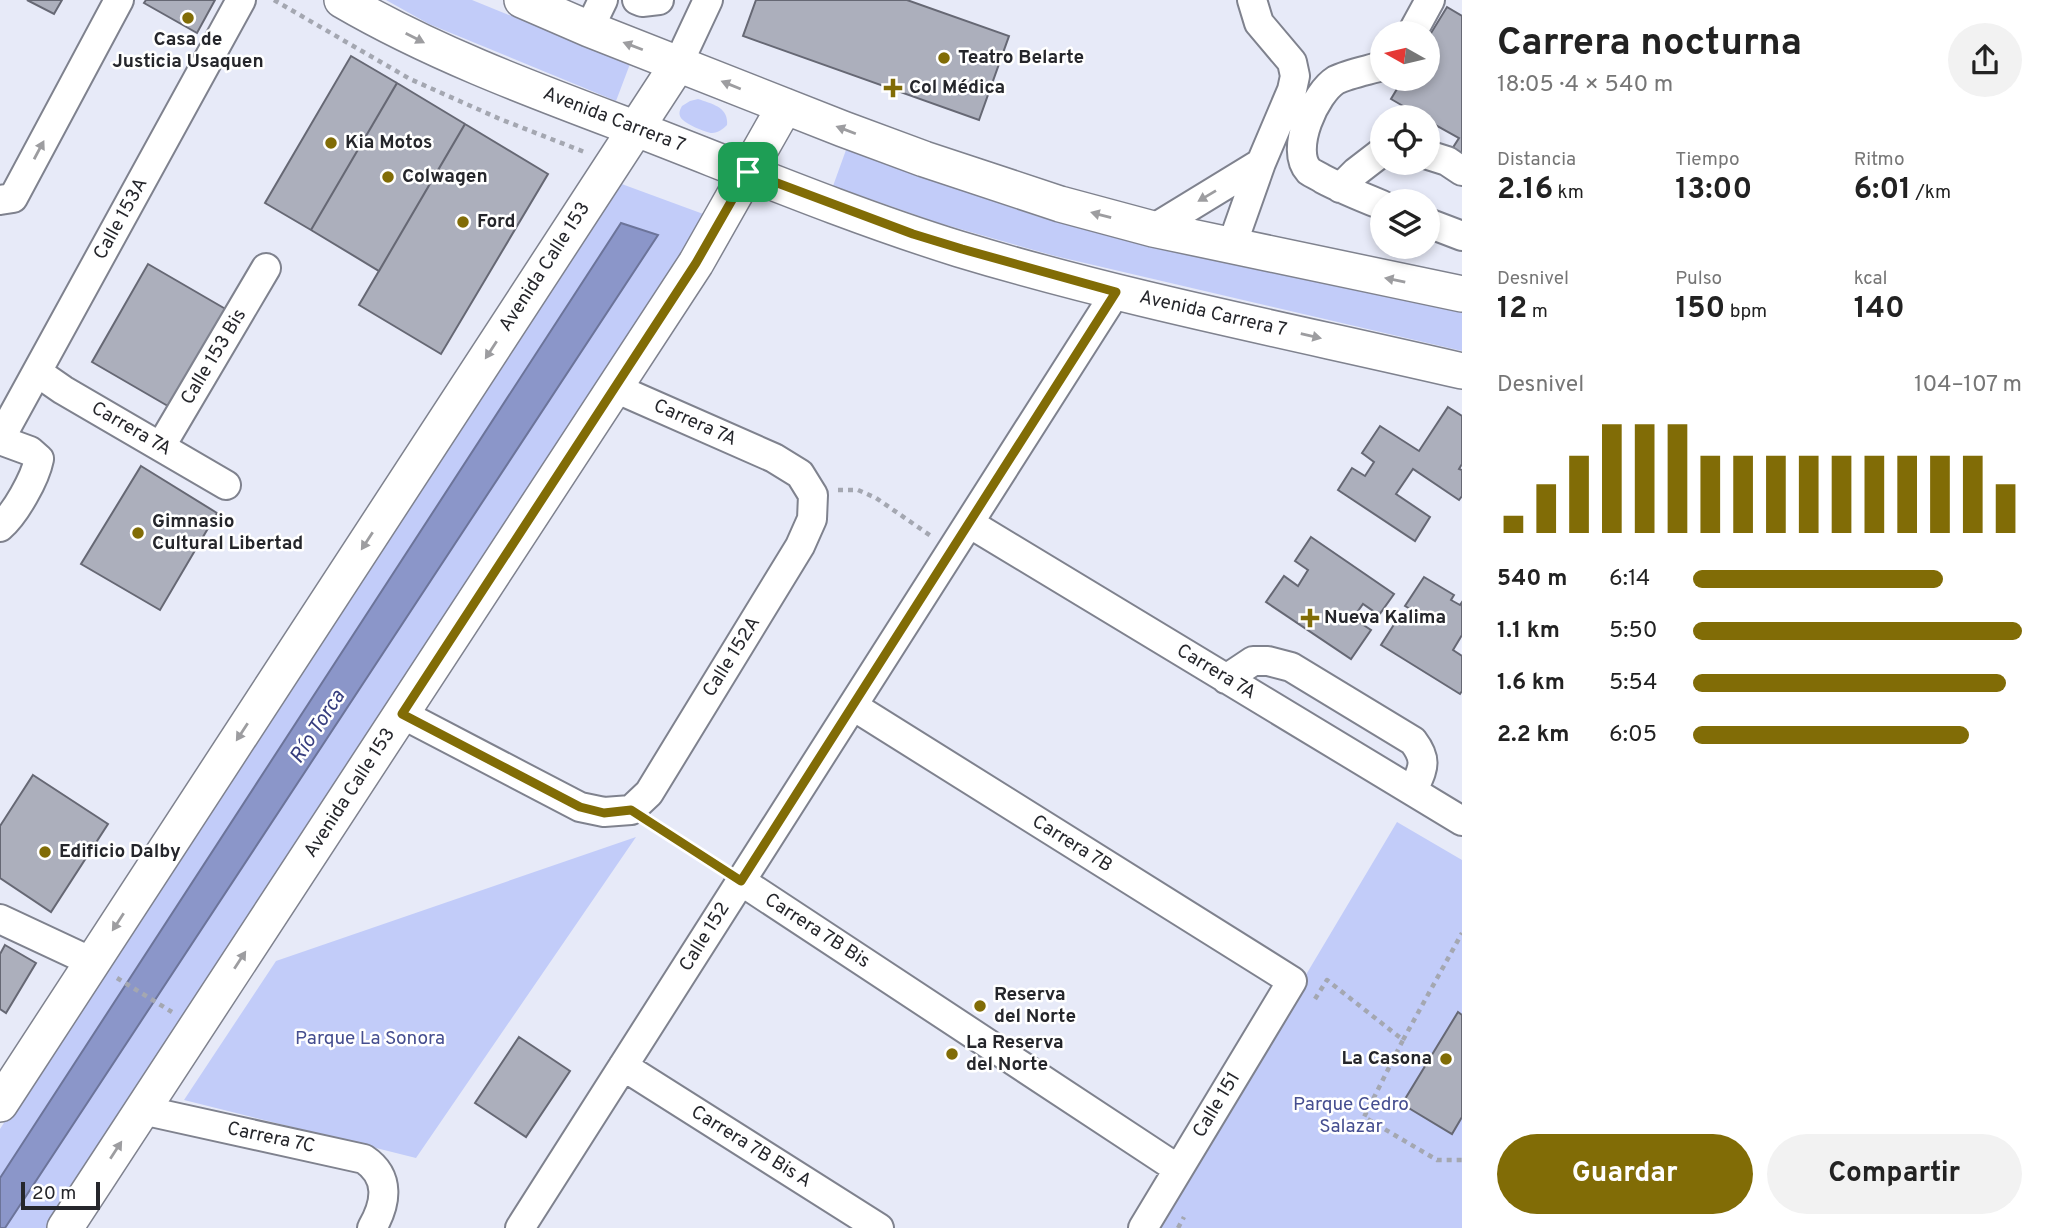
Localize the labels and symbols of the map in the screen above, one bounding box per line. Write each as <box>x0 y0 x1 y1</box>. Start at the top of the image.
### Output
marker: Casa de Justicia Usaquen <box>180 10 196 26</box>
north arrow <box>1370 21 1440 91</box>
place label: Casa de Justicia Usaquen <box>112 28 264 74</box>
one-way arrow <box>405 32 425 44</box>
one-way arrow <box>623 41 644 52</box>
place label: Teatro Belarte <box>958 46 1084 70</box>
marker: Teatro Belarte <box>936 50 952 66</box>
place label: Col Médica <box>909 76 1005 100</box>
marker: Col Médica <box>883 78 903 98</box>
one-way arrow <box>721 79 742 90</box>
street label: Avenida Carrera 7 <box>539 82 689 158</box>
one-way arrow <box>835 124 856 135</box>
place label: Kia Motos <box>345 131 432 155</box>
marker: Kia Motos <box>323 135 339 151</box>
one-way arrow <box>33 140 45 159</box>
pin <box>718 142 778 202</box>
place label: Colwagen <box>402 165 488 189</box>
marker: Colwagen <box>380 169 396 185</box>
street label: Calle 153A <box>89 174 153 264</box>
one-way arrow <box>1198 190 1217 202</box>
street label: Avenida Calle 153 <box>494 198 596 336</box>
one-way arrow <box>1090 209 1112 220</box>
place label: Ford <box>477 210 515 234</box>
marker: Ford <box>455 214 471 230</box>
one-way arrow <box>1384 274 1406 285</box>
street label: Avenida Carrera 7 <box>1137 285 1289 343</box>
street label: Calle 153 Bis <box>176 305 252 409</box>
one-way arrow <box>1300 331 1322 342</box>
one-way arrow <box>484 341 497 360</box>
street label: Carrera 7A <box>650 394 740 452</box>
street label: Carrera 7A <box>87 396 175 462</box>
place label: Gimnasio Cultural Libertad <box>152 510 303 556</box>
marker: Gimnasio Cultural Libertad <box>130 525 146 541</box>
one-way arrow <box>360 531 373 551</box>
place label: Nueva Kalima <box>1324 606 1446 630</box>
marker: Nueva Kalima <box>1302 610 1318 626</box>
street label: Calle 152A <box>698 612 766 702</box>
street label: Carrera 7A <box>1172 639 1260 705</box>
water label: Río Torca <box>284 685 352 769</box>
one-way arrow <box>236 722 249 741</box>
street label: Avenida Calle 153 <box>299 724 401 862</box>
street label: Carrera 7B <box>1027 810 1117 878</box>
place label: Edificio Dalby <box>59 840 181 864</box>
marker: Edificio Dalby <box>37 844 53 860</box>
street label: Carrera 7B Bis <box>760 888 874 974</box>
street label: Calle 152 <box>674 898 736 976</box>
one-way arrow <box>112 912 125 932</box>
one-way arrow <box>234 950 247 970</box>
place label: Reserva del Norte <box>994 983 1076 1029</box>
marker: Reserva del Norte <box>972 998 988 1014</box>
park label: Parque La Sonora <box>295 1027 445 1051</box>
place label: La Reserva del Norte <box>966 1031 1064 1077</box>
marker: La Reserva del Norte <box>944 1046 960 1062</box>
place label: La Casona <box>1342 1047 1432 1071</box>
marker: La Casona <box>1438 1051 1454 1067</box>
street label: Calle 151 <box>1188 1068 1246 1142</box>
park label: Parque Cedro Salazar <box>1293 1093 1409 1139</box>
street label: Carrera 7B Bis A <box>686 1100 816 1194</box>
street label: Carrera 7C <box>225 1117 317 1159</box>
one-way arrow <box>109 1141 122 1160</box>
scale bar <box>21 1179 100 1211</box>

